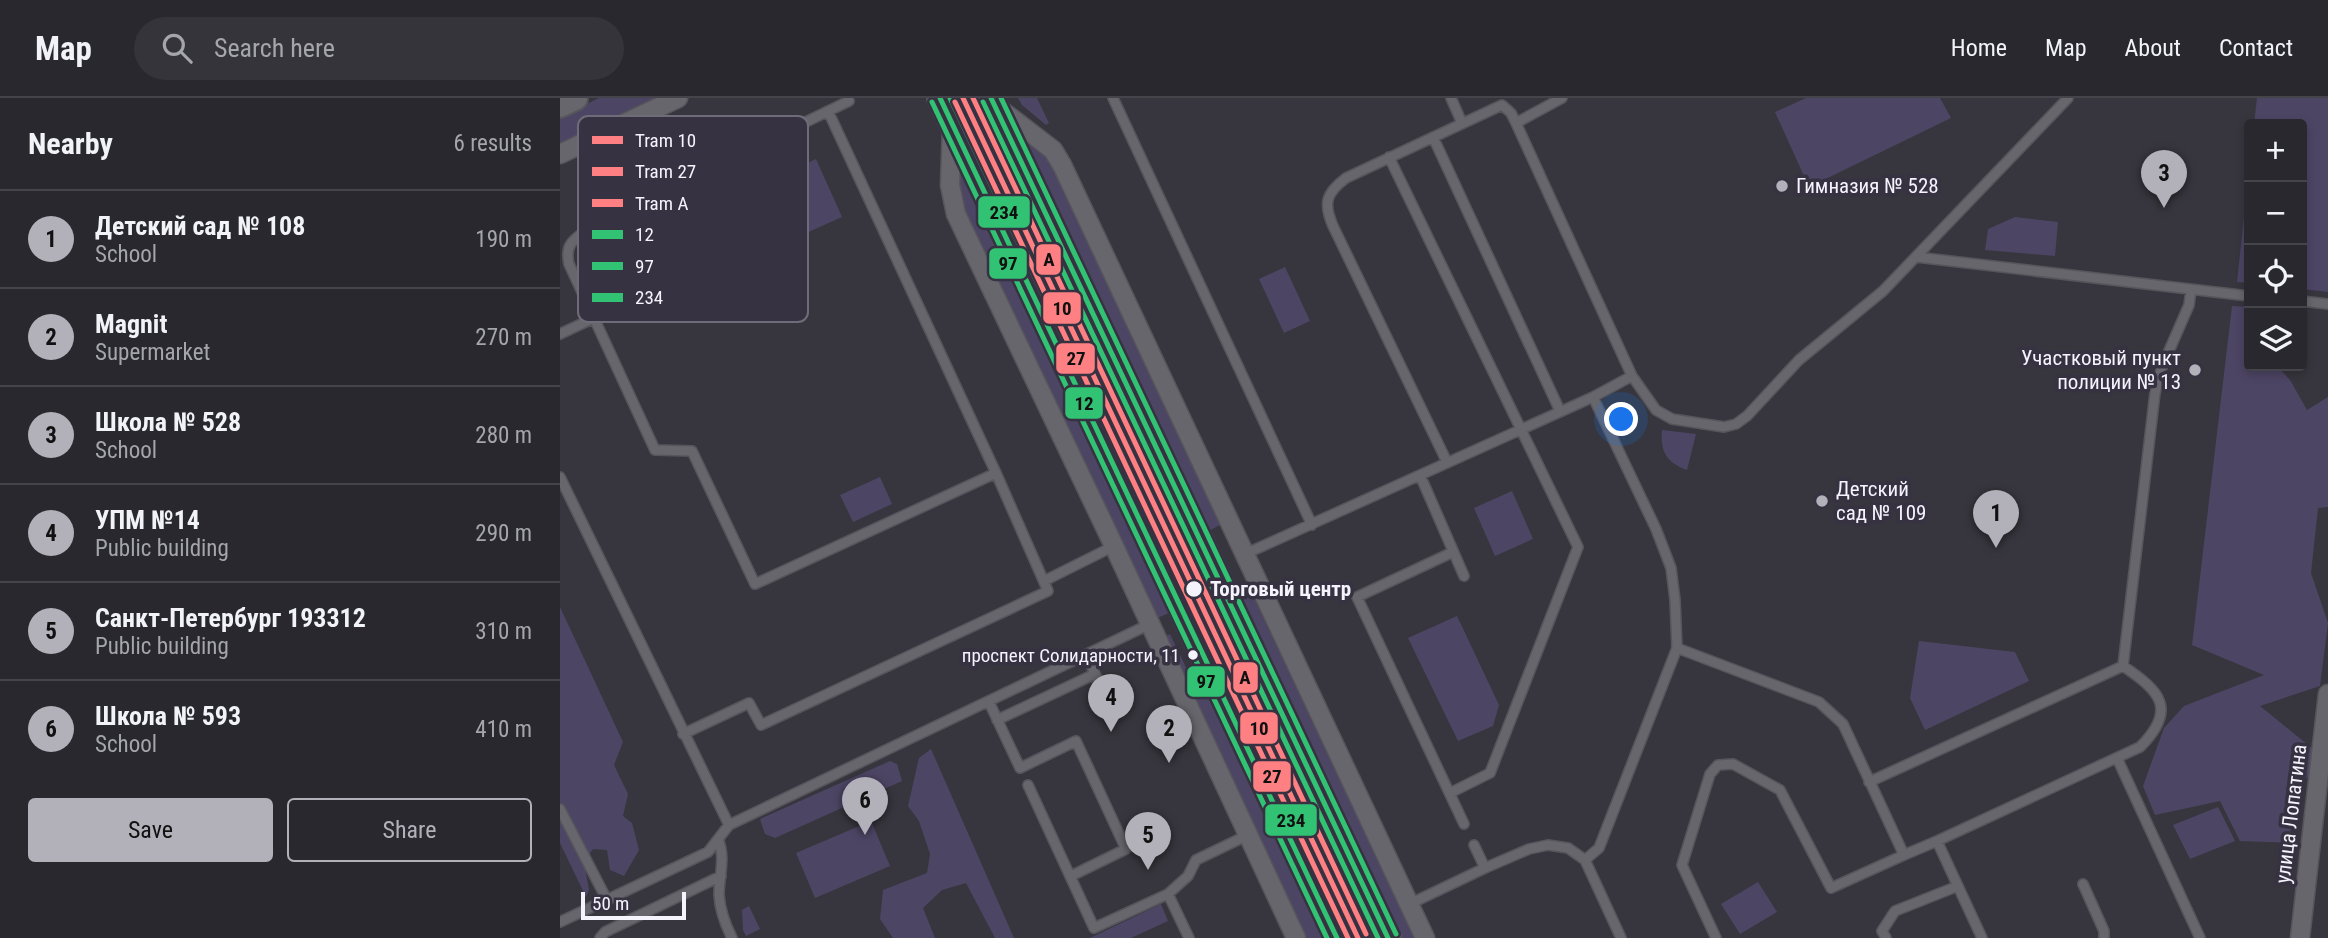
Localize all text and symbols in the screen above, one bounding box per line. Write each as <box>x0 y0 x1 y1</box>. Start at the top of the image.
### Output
search box <box>134 17 624 80</box>
text: Map <box>35 29 92 68</box>
icon: search <box>158 29 196 67</box>
text: Search here <box>214 33 335 63</box>
text: Home <box>1951 34 2007 62</box>
text: Map <box>2045 34 2087 62</box>
text: About <box>2125 34 2181 62</box>
text: Contact <box>2219 34 2293 62</box>
legend <box>578 116 808 322</box>
map controls <box>2244 119 2307 371</box>
button: + <box>2244 119 2307 182</box>
text: Nearby <box>28 126 113 161</box>
text: Tram 10 <box>635 129 696 152</box>
text: 6 results <box>454 130 532 157</box>
pin: 3 <box>2141 150 2187 208</box>
text: Tram 27 <box>635 160 696 183</box>
place label: Гимназия № 528 <box>1796 174 1939 198</box>
marker: Гимназия № 528 <box>1774 178 1790 194</box>
button: − <box>2244 182 2307 245</box>
text: Tram А <box>635 192 688 215</box>
line badge: 234 <box>977 195 1031 229</box>
text: 234 <box>990 201 1018 224</box>
text: Детский сад № 108 <box>95 211 305 241</box>
text: 12 <box>635 223 654 246</box>
text: 1 <box>45 226 57 253</box>
text: 190 m <box>475 226 532 253</box>
text: School <box>95 241 157 268</box>
line badge: А <box>1035 243 1062 276</box>
button: locate <box>2244 245 2307 308</box>
line badge: 97 <box>988 247 1028 280</box>
text: А <box>1043 248 1055 271</box>
text: 97 <box>998 252 1018 275</box>
text: 97 <box>635 255 654 278</box>
text: 234 <box>635 286 663 309</box>
line badge: 10 <box>1042 291 1082 325</box>
text: 10 <box>1052 297 1072 320</box>
button: layers <box>2244 308 2307 371</box>
text: Magnit <box>95 309 167 339</box>
text: 2 <box>45 324 57 351</box>
text: 270 m <box>475 324 532 351</box>
text: Supermarket <box>95 339 210 366</box>
line badge: 27 <box>1055 342 1096 375</box>
place label: Участковый пункт полиции № 13 <box>2021 346 2181 394</box>
text: 27 <box>1066 347 1086 370</box>
marker: Участковый пункт полиции № 13 <box>2187 362 2203 378</box>
line badge: 12 <box>1064 386 1104 420</box>
text: 12 <box>1074 392 1094 415</box>
your location <box>1604 402 1638 436</box>
text: Школа № 528 <box>95 407 241 437</box>
text: 3 <box>45 422 57 449</box>
text: 280 m <box>475 422 532 449</box>
text: School <box>95 437 157 464</box>
place label: Детский сад № 109 <box>1836 477 1926 525</box>
pin: 1 <box>1973 490 2019 548</box>
marker: Детский сад № 109 <box>1814 493 1830 509</box>
text: УПМ №14 <box>95 505 200 535</box>
text: 4 <box>45 520 57 547</box>
text: 290 m <box>475 520 532 547</box>
text: Public building <box>95 535 229 562</box>
place label: Торговый центр <box>1210 577 1351 601</box>
marker: Торговый центр <box>1184 579 1204 599</box>
text: Санкт-Петербург 193312 <box>95 603 366 633</box>
text: 5 <box>45 618 57 645</box>
text: 310 m <box>475 618 532 645</box>
text: Public building <box>95 633 229 660</box>
place label: проспект Солидарности, 11 <box>962 644 1180 667</box>
marker: проспект Солидарности, 11 <box>1186 648 1200 662</box>
line badge: А <box>1232 661 1259 694</box>
line badge: 97 <box>1186 665 1226 698</box>
text: А <box>1239 666 1251 689</box>
text: 97 <box>1196 670 1216 693</box>
pin: 4 <box>1088 674 1134 732</box>
text: Школа № 593 <box>95 701 241 731</box>
pin: 2 <box>1146 705 1192 763</box>
line badge: 10 <box>1239 711 1279 745</box>
text: 6 <box>45 716 57 743</box>
text: 410 m <box>475 716 532 743</box>
text: 10 <box>1249 717 1269 740</box>
text: School <box>95 731 157 758</box>
street label: улица Лопатина <box>2271 743 2311 885</box>
line badge: 27 <box>1252 760 1292 793</box>
text: 27 <box>1262 765 1282 788</box>
pin: 6 <box>842 777 888 835</box>
button: Save <box>28 798 273 862</box>
button: Share <box>287 798 532 862</box>
line badge: 234 <box>1264 803 1318 837</box>
text: 234 <box>1277 809 1305 832</box>
pin: 5 <box>1125 812 1171 870</box>
scale bar <box>581 889 686 921</box>
text: 50 m <box>592 892 629 915</box>

